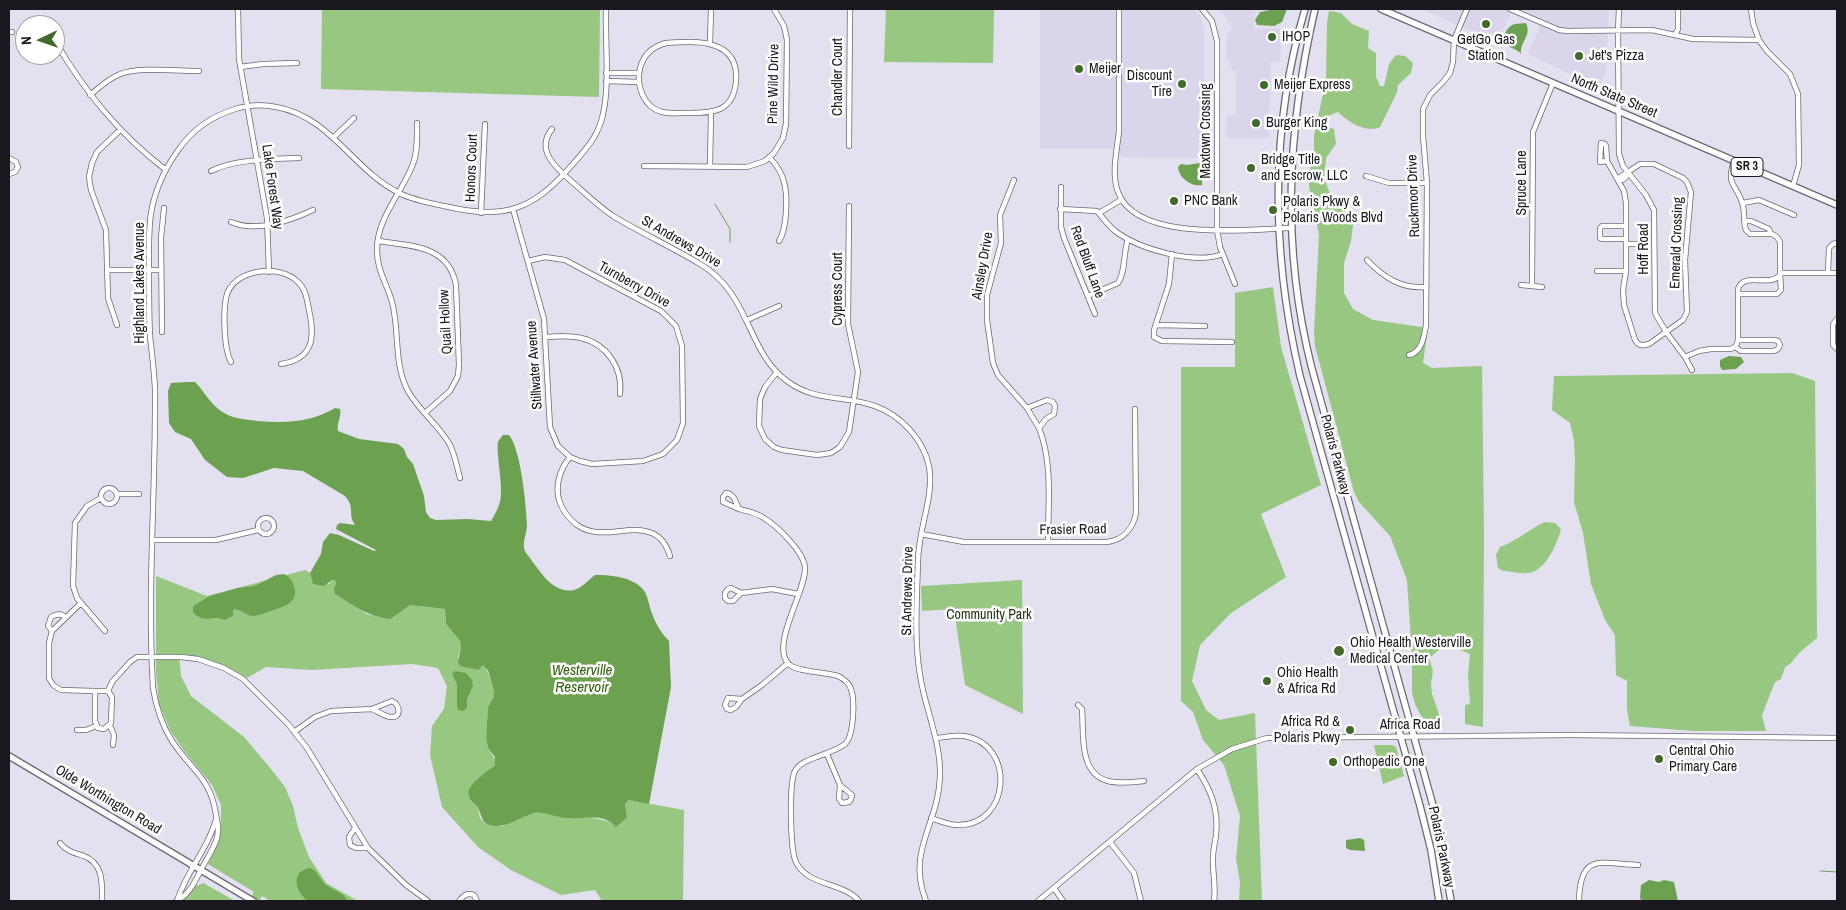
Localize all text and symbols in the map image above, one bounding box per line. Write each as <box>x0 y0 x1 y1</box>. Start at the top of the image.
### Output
north arrow <box>15 15 65 65</box>
marker: GetGo Gas Station <box>1480 18 1492 30</box>
place label: IHOP <box>1282 29 1310 45</box>
marker: IHOP <box>1266 31 1278 43</box>
place label: GetGo Gas Station <box>1457 32 1515 64</box>
text: N <box>17 36 35 45</box>
street label: Chandler Court <box>830 38 846 116</box>
street label: Pine Wild Drive <box>765 44 783 124</box>
place label: Jet's Pizza <box>1589 48 1644 64</box>
marker: Jet's Pizza <box>1573 50 1585 62</box>
place label: Meijer <box>1089 61 1121 77</box>
marker: Meijer <box>1073 63 1085 75</box>
place label: Discount Tire <box>1127 68 1172 100</box>
street label: North State Street <box>1568 70 1660 122</box>
place label: Meijer Express <box>1274 77 1351 93</box>
marker: Discount Tire <box>1176 78 1188 90</box>
marker: Meijer Express <box>1258 79 1270 91</box>
street label: Maxtown Crossing <box>1198 83 1214 179</box>
place label: Burger King <box>1266 115 1327 131</box>
marker: Burger King <box>1250 117 1262 129</box>
street label: Honors Court <box>462 134 482 202</box>
street label: Lake Forest Way <box>258 143 286 231</box>
street label: Spruce Lane <box>1514 150 1530 216</box>
place label: Bridge Title and Escrow, LLC <box>1261 152 1348 184</box>
street label: Ruckmoor Drive <box>1404 154 1424 238</box>
road number: SR 3 <box>1731 158 1763 176</box>
marker: Bridge Title and Escrow, LLC <box>1245 162 1257 174</box>
place label: PNC Bank <box>1184 193 1238 209</box>
place label: Polaris Pkwy & Polaris Woods Blvd <box>1283 194 1383 226</box>
marker: PNC Bank <box>1168 195 1180 207</box>
street label: Emerald Crossing <box>1667 197 1687 289</box>
marker: Polaris Pkwy & Polaris Woods Blvd <box>1267 204 1279 216</box>
street label: St Andrews Drive <box>638 212 724 272</box>
street label: Highland Lakes Avenue <box>132 222 148 344</box>
street label: Hoff Road <box>1636 223 1652 275</box>
street label: Red Bluff Lane <box>1066 224 1108 300</box>
street label: Ainsley Drive <box>969 231 997 301</box>
street label: Cypress Court <box>830 252 846 326</box>
street label: Turnberry Drive <box>595 258 673 312</box>
street label: Quail Hollow <box>436 289 456 355</box>
street label: Stillwater Avenue <box>524 320 546 410</box>
street label: Polaris Parkway <box>1316 413 1354 497</box>
street label: Frasier Road <box>1039 521 1107 539</box>
street label: St Andrews Drive <box>899 546 917 636</box>
park label: Community Park <box>946 607 1032 623</box>
place label: Ohio Health Westerville Medical Center <box>1350 635 1471 668</box>
marker: Ohio Health Westerville Medical Center <box>1332 644 1346 658</box>
water label: Westerville Reservoir <box>552 662 612 697</box>
place label: Ohio Health & Africa Rd <box>1277 665 1338 698</box>
marker: Ohio Health & Africa Rd <box>1261 675 1273 687</box>
place label: Africa Rd & Polaris Pkwy <box>1274 714 1340 746</box>
street label: Africa Road <box>1380 717 1440 733</box>
marker: Africa Rd & Polaris Pkwy <box>1344 724 1356 736</box>
place label: Central Ohio Primary Care <box>1669 743 1737 776</box>
marker: Central Ohio Primary Care <box>1653 753 1665 765</box>
place label: Orthopedic One <box>1343 754 1425 770</box>
marker: Orthopedic One <box>1327 756 1339 768</box>
street label: Olde Worthington Road <box>52 762 164 838</box>
street label: Polaris Parkway <box>1424 805 1458 889</box>

